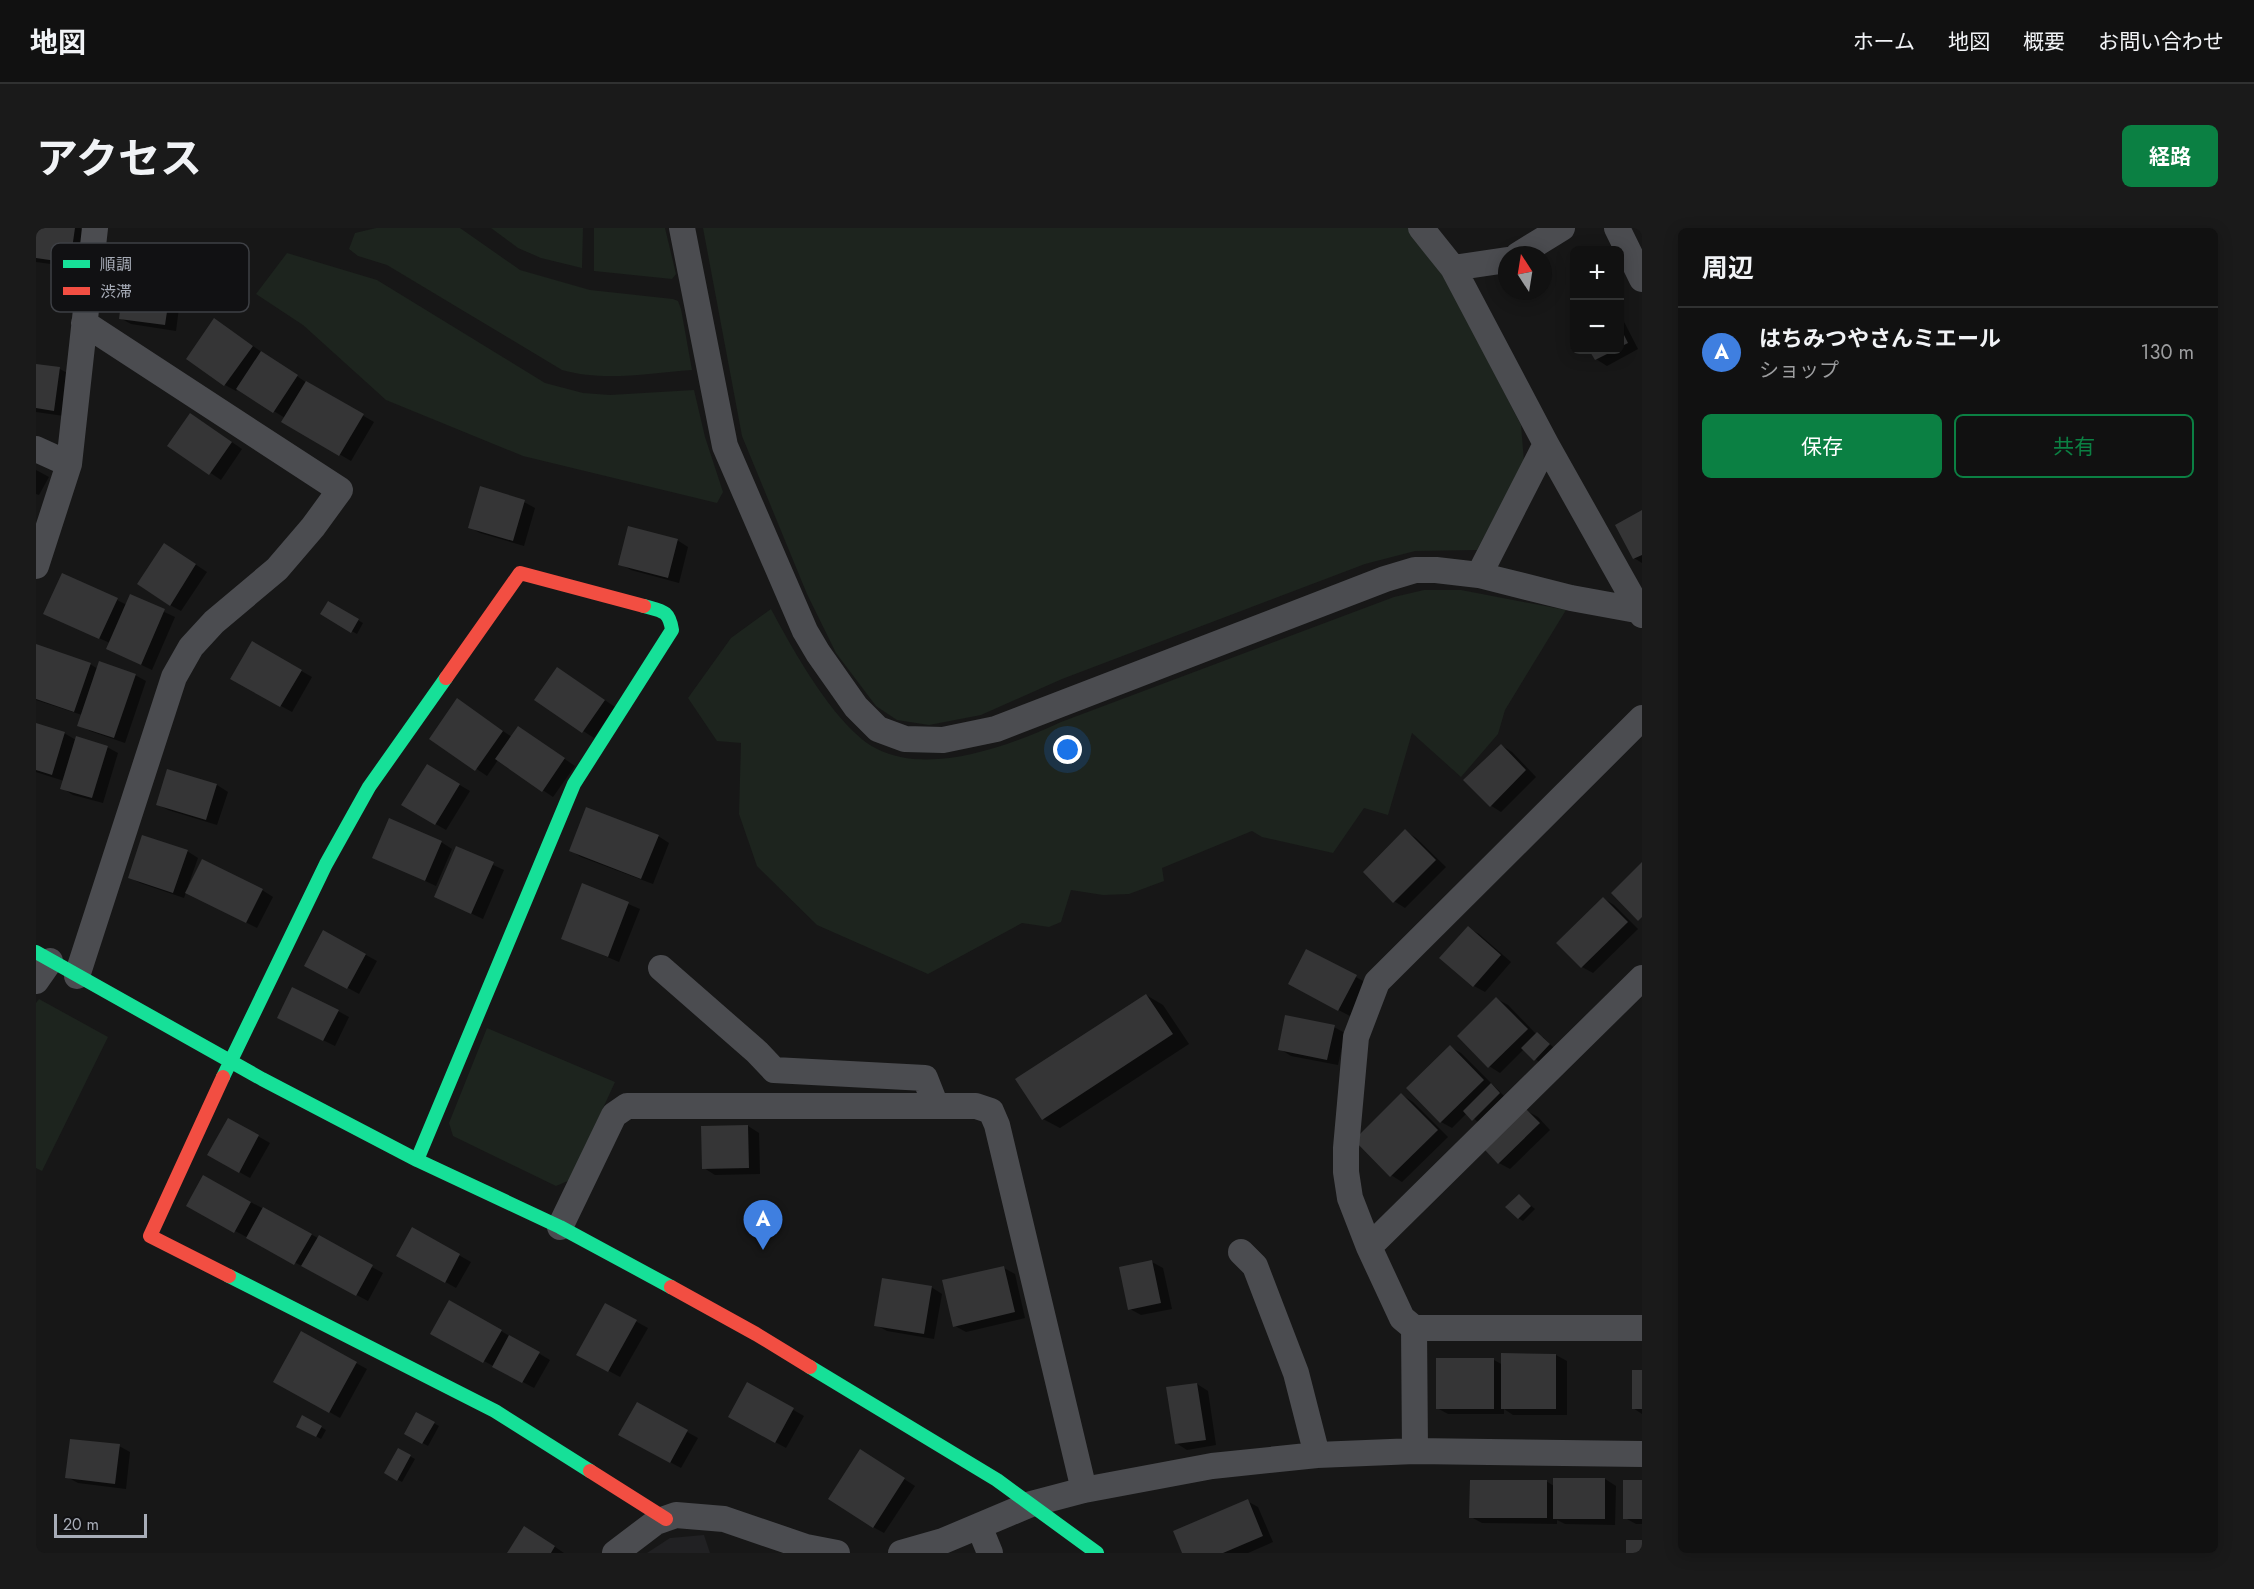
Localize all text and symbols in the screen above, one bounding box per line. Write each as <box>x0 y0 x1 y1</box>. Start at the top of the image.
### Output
text: 地図 <box>30 22 86 63</box>
text: ホーム <box>1853 27 1915 57</box>
text: 地図 <box>1948 27 1990 57</box>
text: 概要 <box>2023 27 2065 57</box>
text: お問い合わせ <box>2098 27 2224 57</box>
button: 経路 <box>2122 125 2218 187</box>
text: アクセス <box>36 128 202 189</box>
legend <box>51 243 249 312</box>
north arrow <box>1498 246 1552 300</box>
map controls <box>1570 246 1624 354</box>
button: + <box>1570 246 1624 300</box>
text: 周辺 <box>1702 249 1754 287</box>
text: 順調 <box>100 253 132 276</box>
text: 渋滞 <box>100 280 132 303</box>
button: − <box>1570 300 1624 354</box>
text: はちみつやさんミエール <box>1759 322 2001 354</box>
text: A <box>1714 338 1729 367</box>
text: 130 m <box>2140 338 2194 367</box>
text: ショップ <box>1759 356 1839 385</box>
button: 保存 <box>1702 414 1942 478</box>
button: 共有 <box>1954 414 2194 478</box>
your location <box>1053 735 1082 764</box>
pin: A <box>744 1200 782 1250</box>
scale bar <box>54 1511 147 1538</box>
text: 20 m <box>63 1513 99 1536</box>

